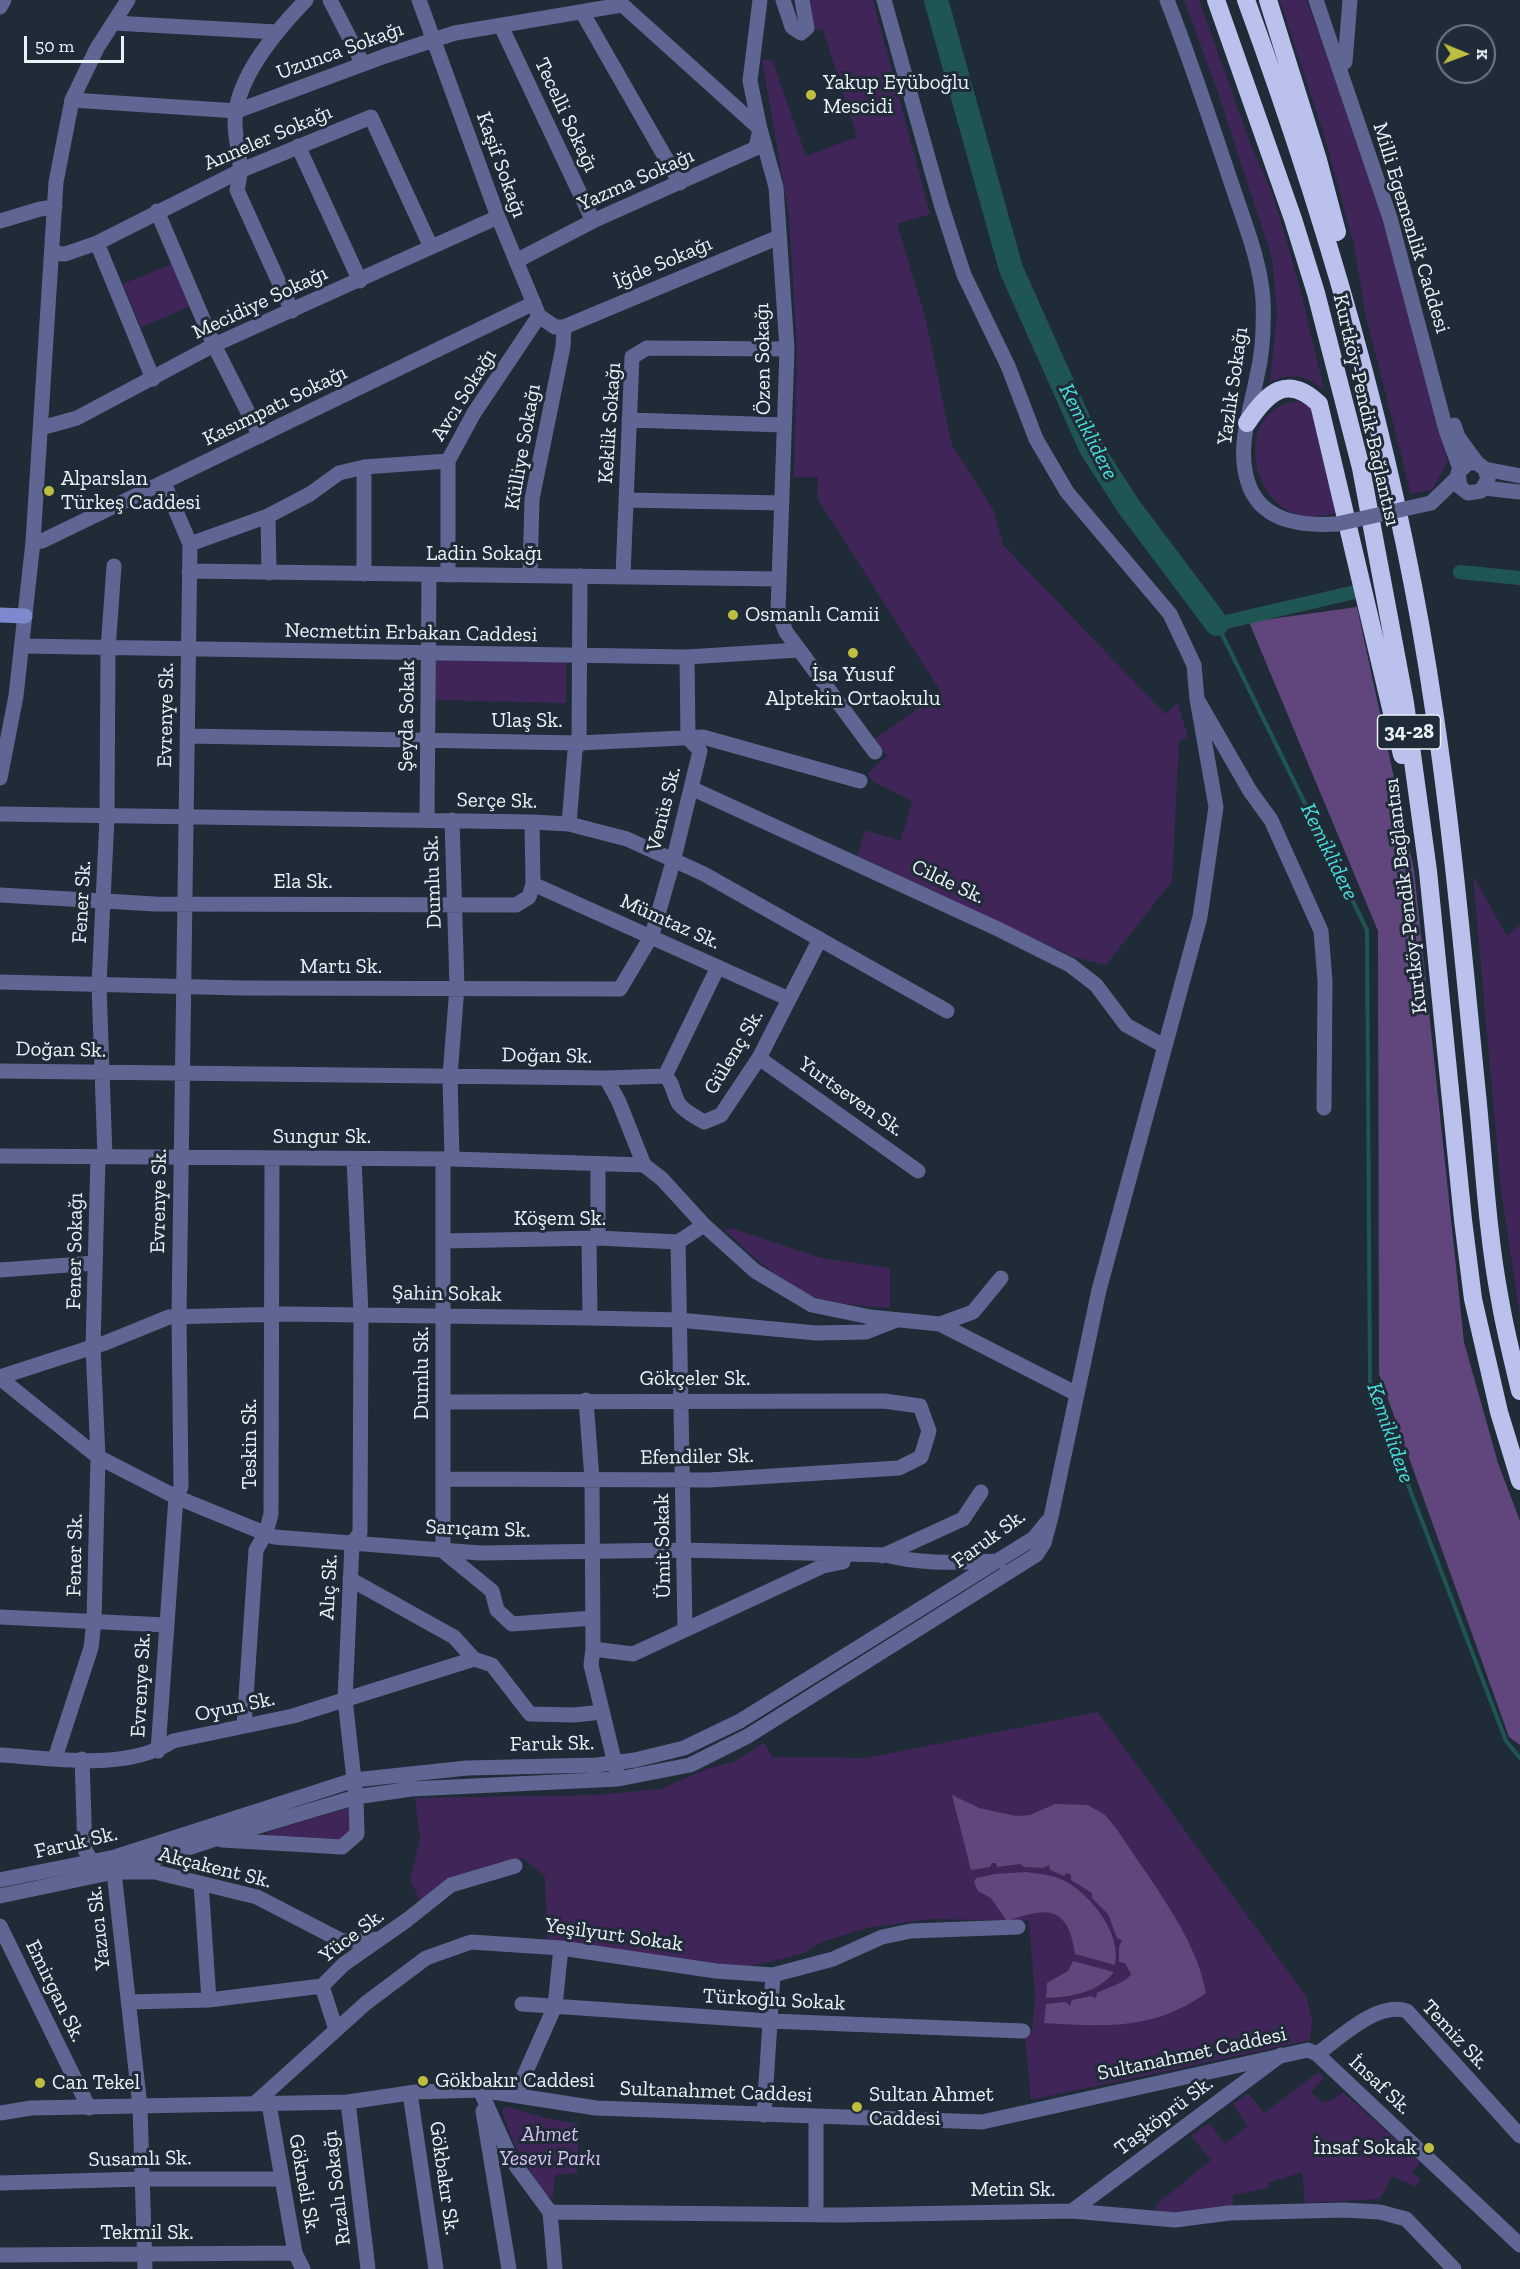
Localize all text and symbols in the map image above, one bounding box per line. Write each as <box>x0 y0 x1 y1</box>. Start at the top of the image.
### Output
street label: Uzunca Sokağı <box>273 16 407 86</box>
scale bar <box>27 24 128 62</box>
north arrow <box>1436 24 1496 84</box>
text: 50 m <box>35 35 74 57</box>
text: K <box>1473 49 1492 60</box>
street label: Tecelli Sokağı <box>529 54 603 176</box>
place label: Yakup Eyüboğlu Mescidi <box>823 70 969 120</box>
marker: Yakup Eyüboğlu Mescidi <box>804 88 818 102</box>
street label: Anneler Sokağı <box>200 100 336 176</box>
street label: Kaşif Sokağı <box>470 109 532 221</box>
street label: Milli Egemenlik Caddesi <box>1367 120 1455 336</box>
street label: Yazma Sokağı <box>574 143 698 217</box>
street label: İğde Sokağı <box>610 231 716 295</box>
street label: Mecidiye Sokağı <box>188 261 332 345</box>
street label: Kurtköy-Pendik Bağlantısı <box>1327 292 1405 528</box>
street label: Özen Sokağı <box>749 303 777 415</box>
street label: Yazlık Sokağı <box>1212 325 1254 447</box>
street label: Avcı Sokağı <box>426 344 502 446</box>
street label: Kasımpatı Sokağı <box>199 360 351 452</box>
street label: Keklik Sokağı <box>593 362 627 484</box>
water label: Kemiklidere <box>1053 380 1123 484</box>
street label: Külliye Sokağı <box>500 382 546 512</box>
place label: Alparslan Türkeş Caddesi <box>61 466 201 516</box>
marker: Alparslan Türkeş Caddesi <box>42 484 56 498</box>
street label: Ladin Sokağı <box>426 541 542 567</box>
place label: Osmanlı Camii <box>745 602 880 628</box>
marker: Osmanlı Camii <box>726 608 740 622</box>
street label: Necmettin Erbakan Caddesi <box>284 618 538 648</box>
marker: İsa Yusuf Alptekin Ortaokulu <box>846 646 860 660</box>
street label: Şeyda Sokak <box>393 660 421 772</box>
street label: Evrenye Sk. <box>152 662 180 768</box>
place label: İsa Yusuf Alptekin Ortaokulu <box>766 662 940 712</box>
street label: Ulaş Sk. <box>491 708 563 734</box>
road number: 34-28 <box>1378 715 1440 749</box>
street label: Venüs Sk. <box>641 764 687 854</box>
street label: Kurtköy-Pendik Bağlantısı <box>1379 777 1433 1015</box>
street label: Serçe Sk. <box>456 788 538 814</box>
water label: Kemiklidere <box>1294 799 1364 905</box>
street label: Dumlu Sk. <box>419 835 447 929</box>
street label: Cilde Sk. <box>907 854 989 910</box>
street label: Fener Sk. <box>67 860 97 944</box>
street label: Ela Sk. <box>273 869 333 895</box>
street label: Mümtaz Sk. <box>616 889 724 955</box>
street label: Martı Sk. <box>300 954 382 980</box>
street label: Gülenç Sk. <box>699 1005 769 1099</box>
street label: Doğan Sk. <box>16 1037 106 1063</box>
street label: Doğan Sk. <box>502 1043 592 1069</box>
street label: Yurtseven Sk. <box>794 1052 908 1142</box>
street label: Sungur Sk. <box>273 1124 371 1150</box>
street label: Evrenye Sk. <box>145 1148 173 1254</box>
street label: Fener Sokağı <box>61 1192 89 1310</box>
street label: Köşem Sk. <box>514 1206 606 1232</box>
street label: Şahin Sokak <box>392 1280 502 1308</box>
street label: Dumlu Sk. <box>409 1326 435 1420</box>
street label: Gökçeler Sk. <box>639 1366 751 1392</box>
water label: Kemiklidere <box>1361 1379 1419 1487</box>
street label: Teskin Sk. <box>237 1399 263 1489</box>
street label: Efendiler Sk. <box>640 1443 754 1471</box>
street label: Ümit Sokak <box>649 1493 677 1599</box>
street label: Faruk Sk. <box>947 1504 1031 1574</box>
street label: Fener Sk. <box>62 1513 88 1597</box>
street label: Sarıçam Sk. <box>425 1515 531 1543</box>
street label: Alıç Sk. <box>315 1553 343 1621</box>
street label: Evrenye Sk. <box>126 1632 156 1738</box>
street label: Oyun Sk. <box>193 1686 277 1728</box>
street label: Faruk Sk. <box>510 1731 594 1757</box>
street label: Faruk Sk. <box>32 1821 120 1865</box>
street label: Akçakent Sk. <box>156 1842 274 1894</box>
street label: Yazıcı Sk. <box>82 1885 116 1971</box>
street label: Yüce Sk. <box>315 1904 389 1968</box>
street label: Yeşilyurt Sokak <box>543 1913 685 1957</box>
street label: Emirgan Sk. <box>20 1936 90 2046</box>
street label: Türkoğlu Sokak <box>702 1984 846 2016</box>
street label: Temiz Sk. <box>1416 1995 1494 2075</box>
street label: Sultanahmet Caddesi <box>1095 2022 1289 2086</box>
street label: İnsaf Sk. <box>1344 2050 1416 2120</box>
place label: Gökbakır Caddesi <box>435 2068 595 2094</box>
place label: Can Tekel <box>52 2070 140 2096</box>
street label: Taşköprü Sk. <box>1110 2071 1218 2161</box>
marker: Gökbakır Caddesi <box>416 2074 430 2088</box>
marker: Can Tekel <box>33 2076 47 2090</box>
street label: Sultanahmet Caddesi <box>619 2076 813 2108</box>
place label: Sultan Ahmet Caddesi <box>869 2082 993 2132</box>
marker: Sultan Ahmet Caddesi <box>850 2100 864 2114</box>
street label: Gökbakır Sk. <box>424 2120 464 2236</box>
park label: Ahmet Yesevi Parkı <box>499 2122 601 2172</box>
street label: Rızalı Sokağı <box>317 2129 357 2247</box>
street label: Gökneli Sk. <box>283 2132 325 2236</box>
place label: İnsaf Sokak <box>1313 2135 1417 2161</box>
marker: İnsaf Sokak <box>1422 2141 1436 2155</box>
street label: Susamlı Sk. <box>88 2146 192 2172</box>
street label: Metin Sk. <box>971 2177 1055 2203</box>
street label: Tekmil Sk. <box>100 2220 194 2246</box>

